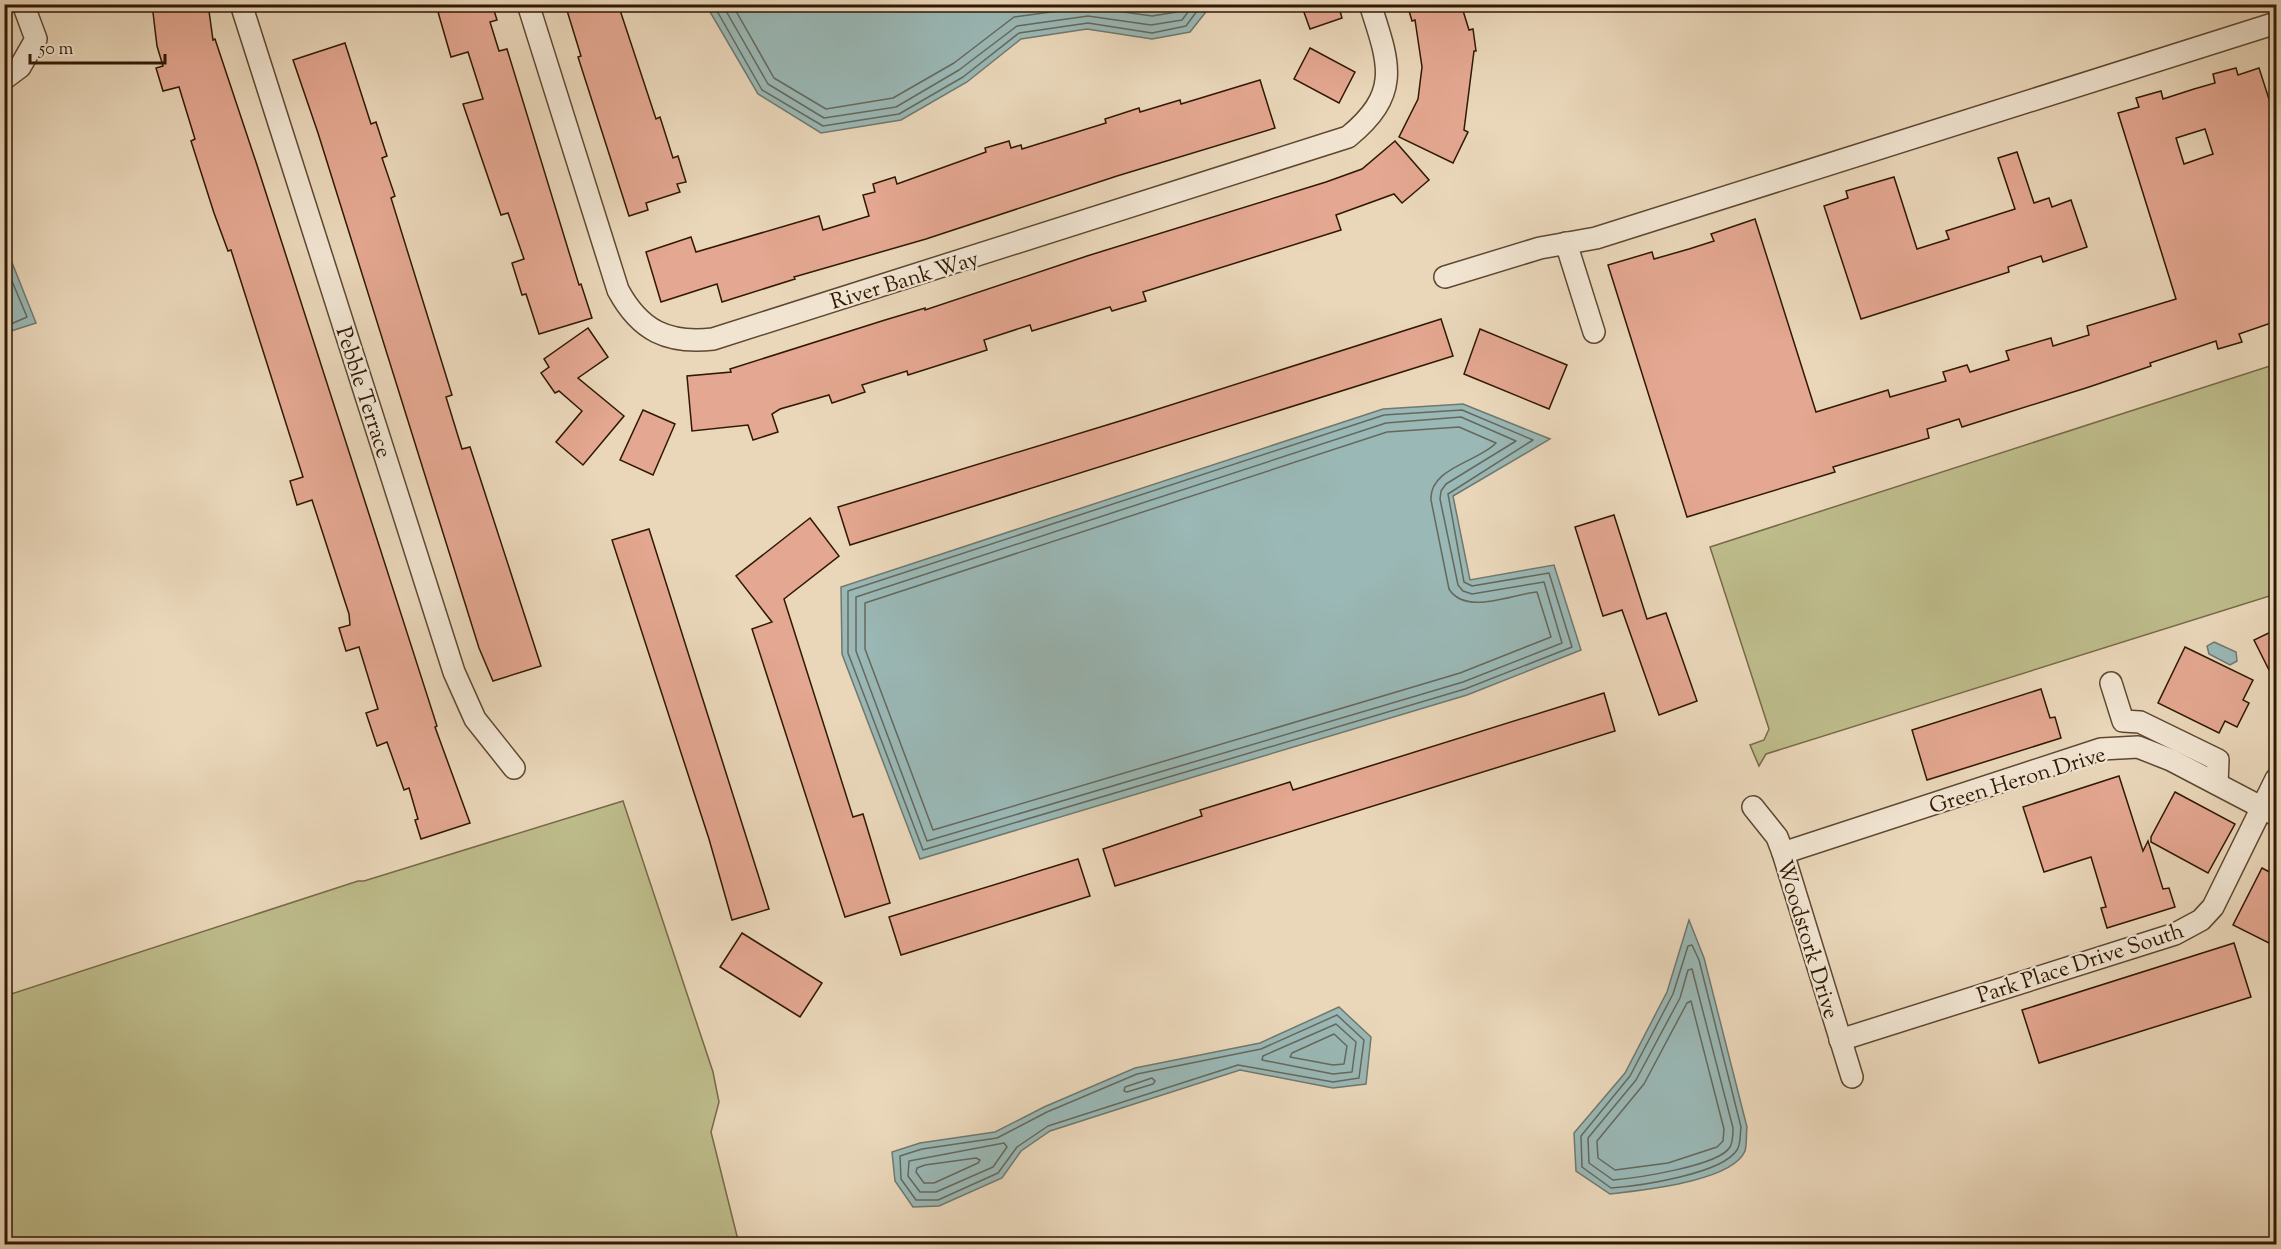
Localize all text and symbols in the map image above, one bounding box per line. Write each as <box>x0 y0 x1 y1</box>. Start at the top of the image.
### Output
scale bar <box>30 27 165 65</box>
text: 50 m <box>38 37 74 63</box>
street label: River Bank Way <box>827 244 983 320</box>
street label: Pebble Terrace <box>326 323 398 463</box>
street label: Green Heron Drive <box>1926 740 2110 824</box>
street label: Woodstork Drive <box>1767 856 1846 1023</box>
street label: Park Place Drive South <box>1973 916 2189 1013</box>

